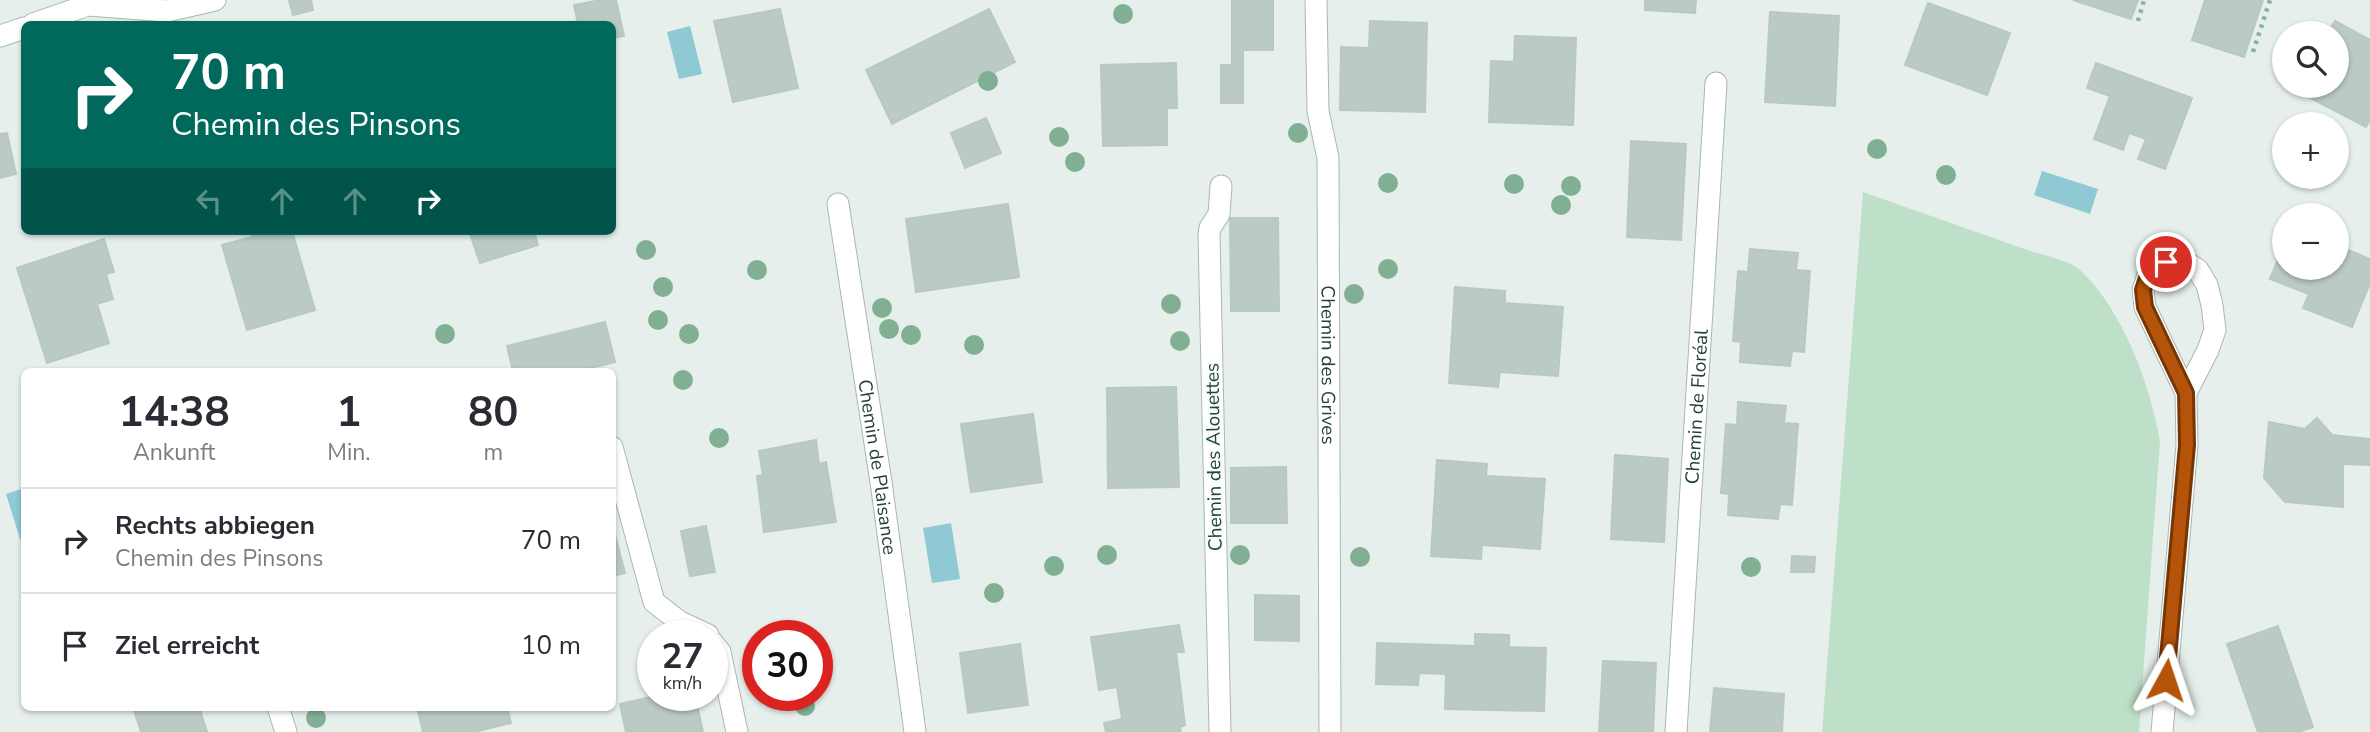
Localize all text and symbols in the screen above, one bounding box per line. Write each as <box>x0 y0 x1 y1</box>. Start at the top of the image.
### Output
map controls <box>2272 21 2349 280</box>
button: search <box>2272 21 2349 98</box>
text: 70 m <box>171 39 286 106</box>
icon: right <box>56 49 147 140</box>
text: Chemin des Pinsons <box>171 103 461 146</box>
button: + <box>2272 112 2349 189</box>
icon: left <box>190 182 228 220</box>
icon: ahead <box>263 182 301 220</box>
icon: ahead <box>336 182 374 220</box>
icon: right <box>409 182 447 220</box>
button: − <box>2272 203 2349 280</box>
pin <box>2136 232 2196 292</box>
icon: arrive <box>2147 243 2185 281</box>
street label: Chemin des Grives <box>1314 285 1341 445</box>
street label: Chemin de Floréal <box>1679 328 1715 485</box>
street label: Chemin des Alouettes <box>1199 363 1229 551</box>
street label: Chemin de Plaisance <box>851 378 903 556</box>
text: 14:38 <box>119 384 230 441</box>
text: 1 <box>336 384 362 441</box>
text: 80 <box>468 384 518 441</box>
text: Ankunft <box>133 437 215 468</box>
text: Min. <box>327 437 371 468</box>
text: m <box>483 437 503 468</box>
text: Rechts abbiegen <box>115 508 315 543</box>
icon: right <box>56 522 94 560</box>
text: 70 m <box>521 523 581 558</box>
text: Chemin des Pinsons <box>115 543 323 574</box>
speed limit sign: 30 <box>742 620 833 711</box>
icon: arrive <box>56 627 94 665</box>
text: Ziel erreicht <box>115 628 259 663</box>
text: 10 m <box>521 628 581 663</box>
text: 27 <box>661 633 704 680</box>
position arrow <box>2129 643 2203 717</box>
text: km/h <box>663 671 702 695</box>

